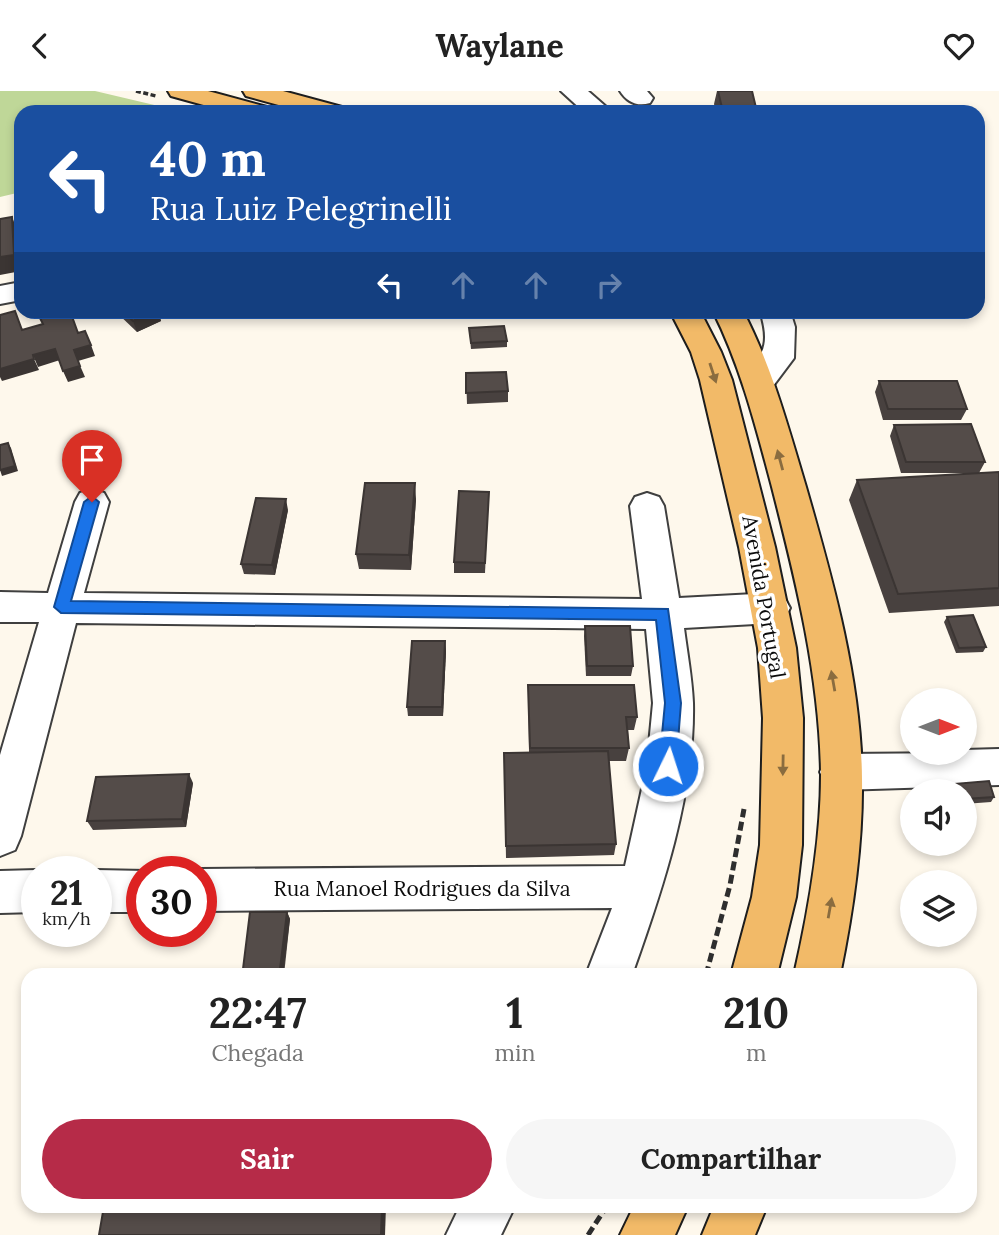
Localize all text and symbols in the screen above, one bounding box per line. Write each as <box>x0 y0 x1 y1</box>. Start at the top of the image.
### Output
text: Waylane <box>435 25 564 66</box>
icon: back <box>21 27 59 65</box>
icon: heart <box>940 27 978 65</box>
text: 40 m <box>150 127 266 189</box>
icon: left <box>35 133 126 224</box>
text: Rua Luiz Pelegrinelli <box>150 188 452 229</box>
icon: left <box>371 266 409 304</box>
icon: ahead <box>444 266 482 304</box>
icon: ahead <box>517 266 555 304</box>
icon: right <box>590 266 628 304</box>
one-way arrow <box>709 363 719 384</box>
pin <box>62 430 122 502</box>
icon: arrive <box>73 441 111 479</box>
one-way arrow <box>775 449 785 470</box>
street label: Avenida Portugal <box>736 512 792 681</box>
one-way arrow <box>827 670 838 692</box>
north arrow <box>900 688 976 765</box>
map controls <box>900 688 977 947</box>
position arrow <box>631 729 705 803</box>
one-way arrow <box>777 754 788 776</box>
button: sound <box>900 779 977 856</box>
speed limit sign: 30 <box>126 856 217 947</box>
text: 21 <box>50 870 83 915</box>
button: layers <box>900 870 977 947</box>
street label: Rua Manoel Rodrigues da Silva <box>274 875 571 902</box>
one-way arrow <box>824 897 835 919</box>
text: km/h <box>42 907 91 930</box>
text: 22:47 <box>209 986 307 1040</box>
text: 1 <box>506 986 523 1040</box>
text: 210 <box>723 986 789 1040</box>
text: Chegada <box>211 1038 304 1067</box>
text: min <box>494 1038 535 1067</box>
text: m <box>746 1038 766 1067</box>
button: Sair <box>42 1119 492 1199</box>
button: Compartilhar <box>506 1119 956 1199</box>

